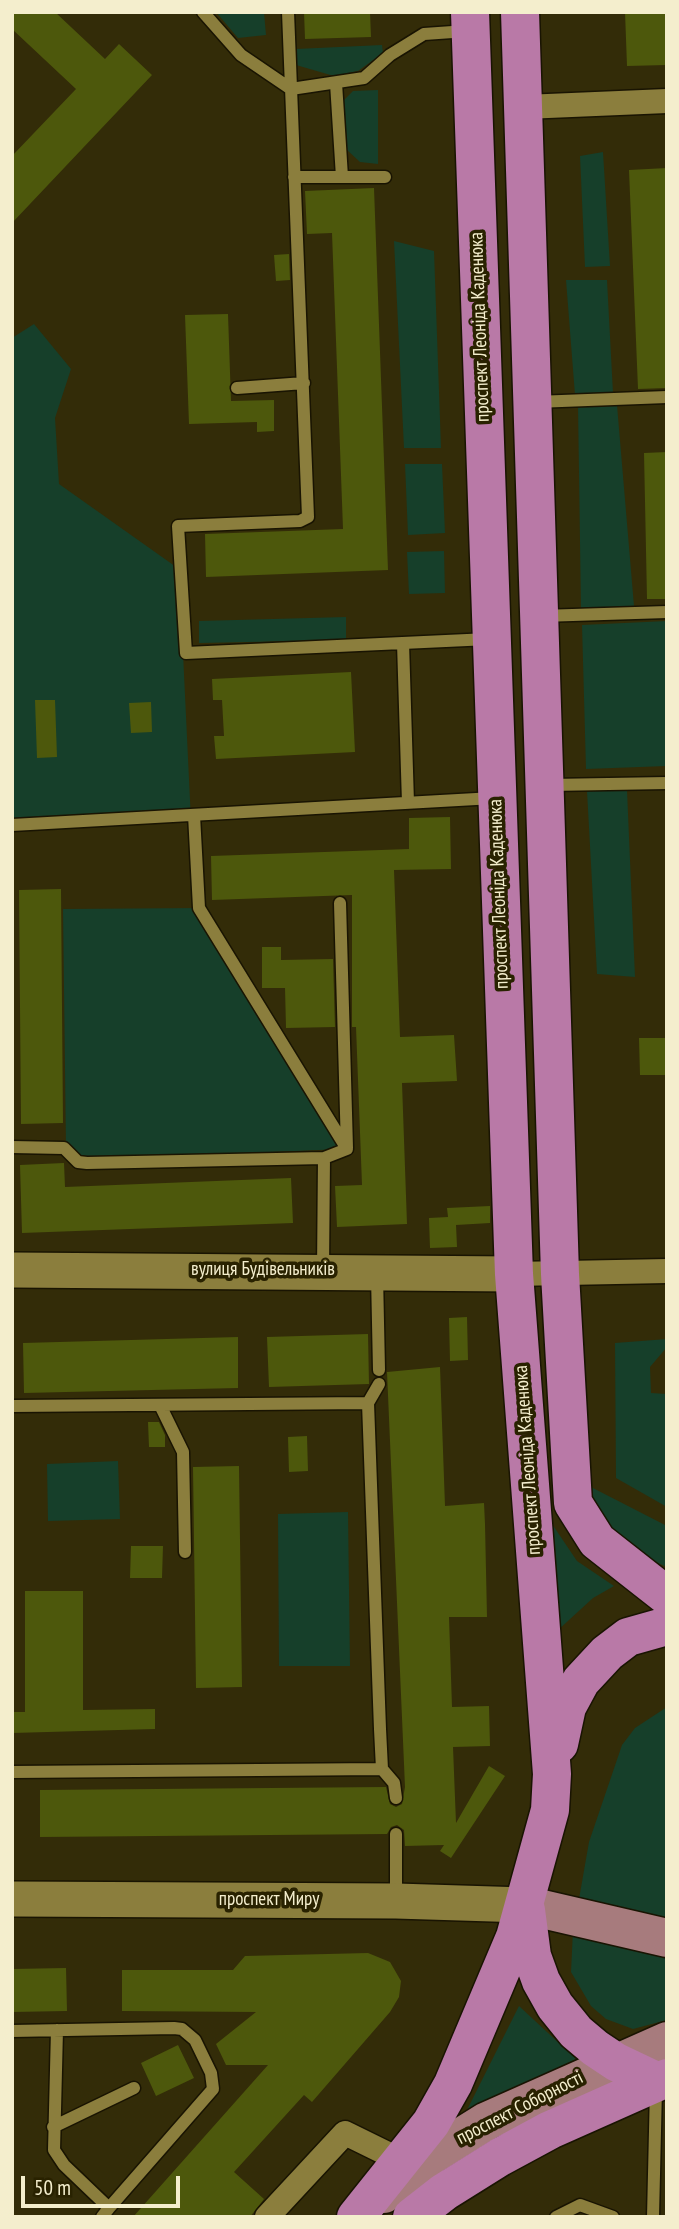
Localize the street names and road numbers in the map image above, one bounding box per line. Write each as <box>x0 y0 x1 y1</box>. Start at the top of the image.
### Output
street label: проспект Леоніда Каденюка <box>465 232 495 422</box>
street label: проспект Леоніда Каденюка <box>484 799 514 989</box>
street label: вулиця Будівельників <box>191 1259 335 1281</box>
street label: проспект Леоніда Каденюка <box>510 1364 546 1556</box>
street label: проспект Миру <box>219 1889 319 1911</box>
street label: проспект Соборності <box>453 2066 587 2150</box>

